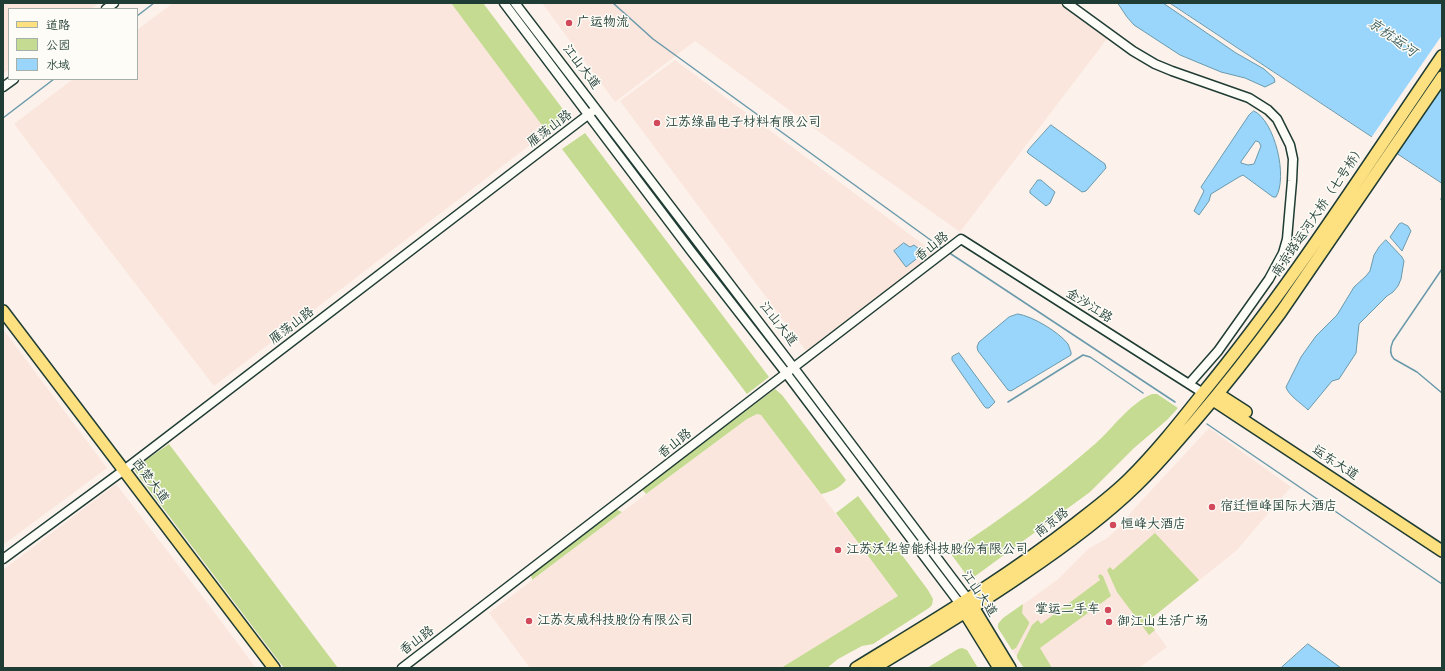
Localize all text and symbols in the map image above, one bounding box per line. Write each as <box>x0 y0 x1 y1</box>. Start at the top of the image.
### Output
legend <box>8 8 138 80</box>
place label: 广运物流 <box>577 15 629 31</box>
water label: 京杭运河 <box>1364 15 1420 61</box>
text: 道路 <box>46 18 70 32</box>
marker: 广运物流 <box>564 18 574 28</box>
text: 公园 <box>46 38 70 52</box>
street label: 江山大道 <box>559 42 603 92</box>
text: 水域 <box>46 58 70 72</box>
street label: 雁荡山路 <box>525 107 575 151</box>
place label: 江苏绿晶电子材料有限公司 <box>665 115 821 131</box>
marker: 江苏绿晶电子材料有限公司 <box>652 118 662 128</box>
street label: 南京路运河大桥（七号桥） <box>1269 142 1369 280</box>
street label: 香山路 <box>912 229 952 265</box>
street label: 金沙江路 <box>1063 286 1115 326</box>
street label: 江山大道 <box>756 299 800 349</box>
street label: 雁荡山路 <box>267 304 317 348</box>
street label: 香山路 <box>655 426 695 462</box>
street label: 运东大道 <box>1309 442 1361 484</box>
street label: 西楚大道 <box>128 456 172 506</box>
place label: 宿迁恒峰国际大酒店 <box>1220 499 1337 515</box>
marker: 宿迁恒峰国际大酒店 <box>1207 502 1217 512</box>
street label: 南京路 <box>1032 505 1072 541</box>
place label: 恒峰大酒店 <box>1121 517 1186 533</box>
marker: 恒峰大酒店 <box>1108 520 1118 530</box>
place label: 江苏沃华智能科技股份有限公司 <box>846 542 1028 558</box>
marker: 江苏沃华智能科技股份有限公司 <box>833 545 843 555</box>
street label: 江山大道 <box>958 568 1000 620</box>
place label: 掌运二手车 <box>1035 602 1100 618</box>
marker: 掌运二手车 <box>1103 605 1113 615</box>
place label: 江苏友威科技股份有限公司 <box>537 613 693 629</box>
place label: 御江山生活广场 <box>1117 614 1208 630</box>
marker: 江苏友威科技股份有限公司 <box>524 616 534 626</box>
marker: 御江山生活广场 <box>1104 617 1114 627</box>
street label: 香山路 <box>397 623 437 659</box>

